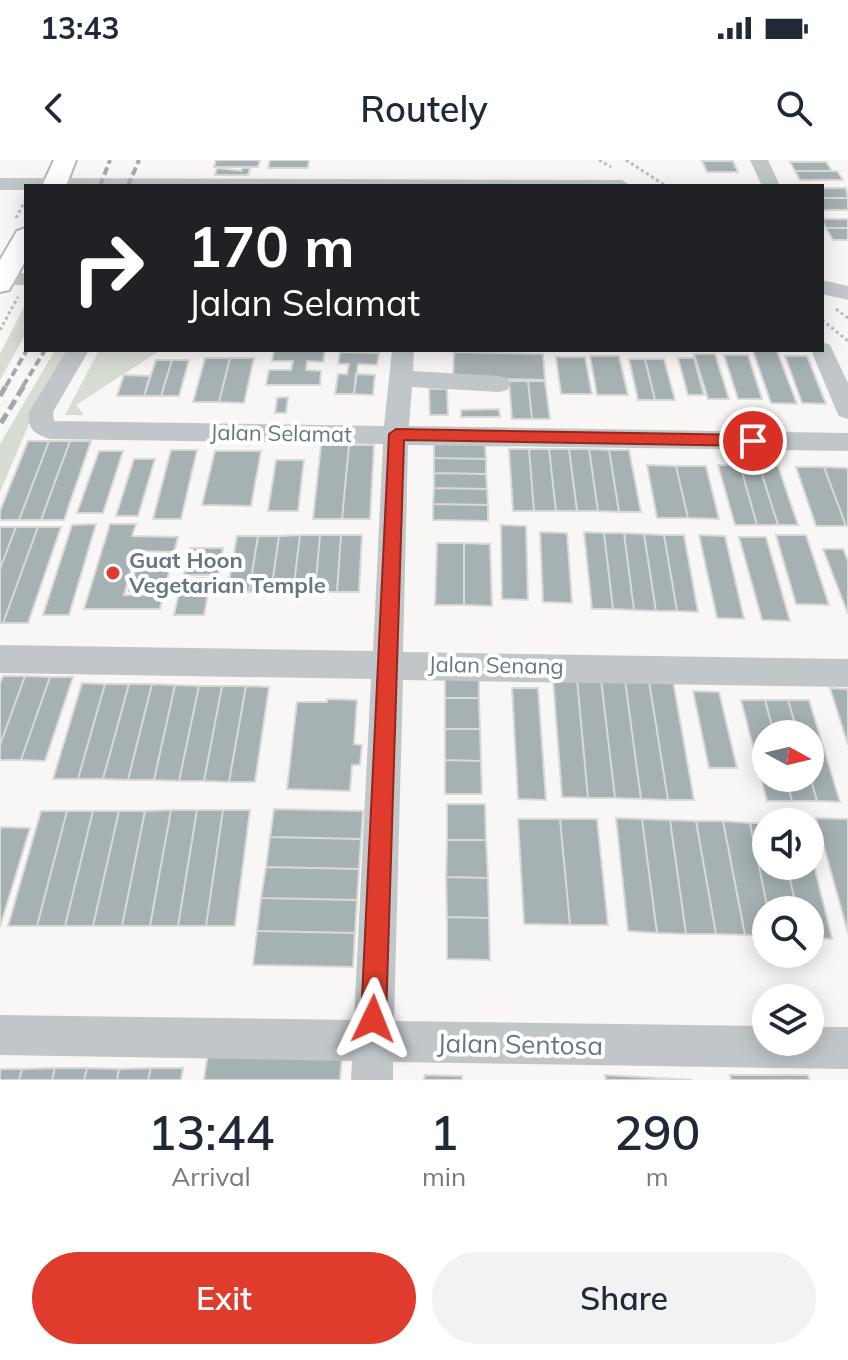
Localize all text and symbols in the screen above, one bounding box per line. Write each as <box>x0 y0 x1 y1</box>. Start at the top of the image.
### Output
text: 13:43 <box>40 9 119 47</box>
icon: back <box>32 86 76 130</box>
text: Routely <box>360 86 488 131</box>
icon: search <box>772 86 816 130</box>
text: 170 m <box>188 211 355 281</box>
icon: right <box>56 216 160 320</box>
text: Jalan Selamat <box>188 280 420 325</box>
pin <box>719 407 787 475</box>
street label: Jalan Selamat <box>210 418 352 448</box>
icon: arrive <box>731 419 775 463</box>
place label: Guat Hoon Vegetarian Temple <box>128 546 326 599</box>
marker: Guat Hoon Vegetarian Temple <box>104 564 122 582</box>
street label: Jalan Senang <box>428 650 564 680</box>
north arrow <box>752 720 824 792</box>
map controls <box>752 720 824 1056</box>
button: sound <box>752 808 824 880</box>
button: search <box>752 896 824 968</box>
position arrow <box>331 977 415 1061</box>
button: layers <box>752 984 824 1056</box>
street label: Jalan Sentosa <box>437 1026 603 1062</box>
text: 13:44 <box>148 1102 274 1162</box>
text: 1 <box>430 1102 458 1162</box>
text: 290 <box>614 1102 700 1162</box>
text: Arrival <box>171 1160 251 1193</box>
text: min <box>422 1160 466 1193</box>
text: m <box>646 1160 669 1193</box>
button: Exit <box>32 1252 416 1344</box>
button: Share <box>432 1252 816 1344</box>

